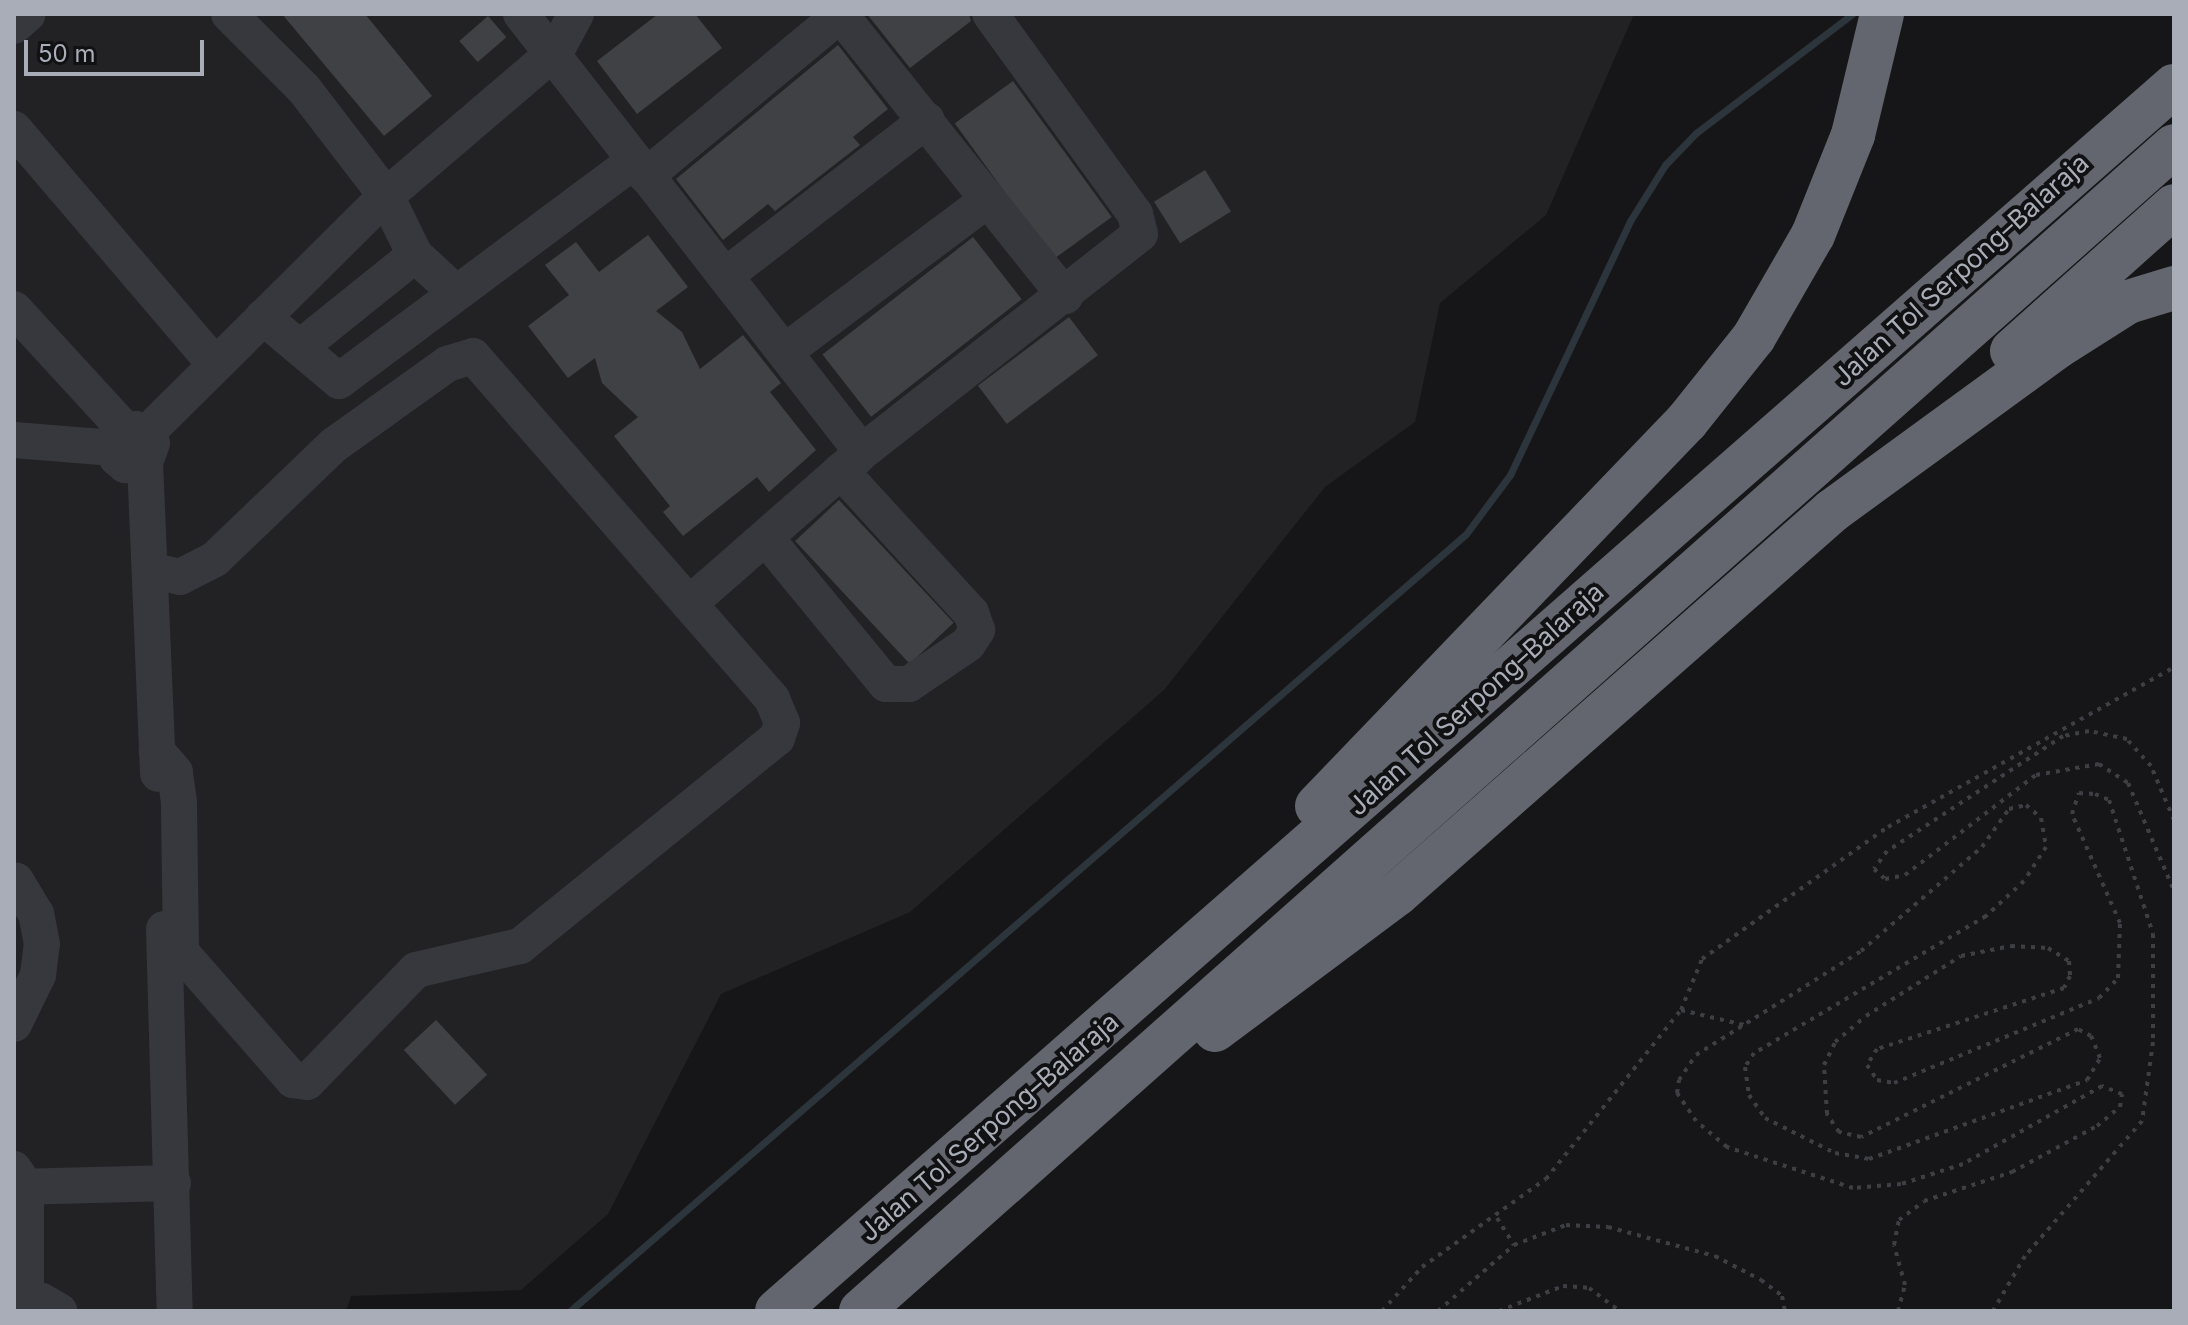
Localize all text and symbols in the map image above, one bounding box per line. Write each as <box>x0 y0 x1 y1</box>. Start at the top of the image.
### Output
scale bar <box>28 24 208 74</box>
text: 50 m <box>38 39 96 68</box>
street label: Jalan Tol Serpong–Balaraja <box>1827 147 2095 393</box>
street label: Jalan Tol Serpong–Balaraja <box>1342 576 1610 822</box>
street label: Jalan Tol Serpong–Balaraja <box>853 1006 1125 1248</box>

